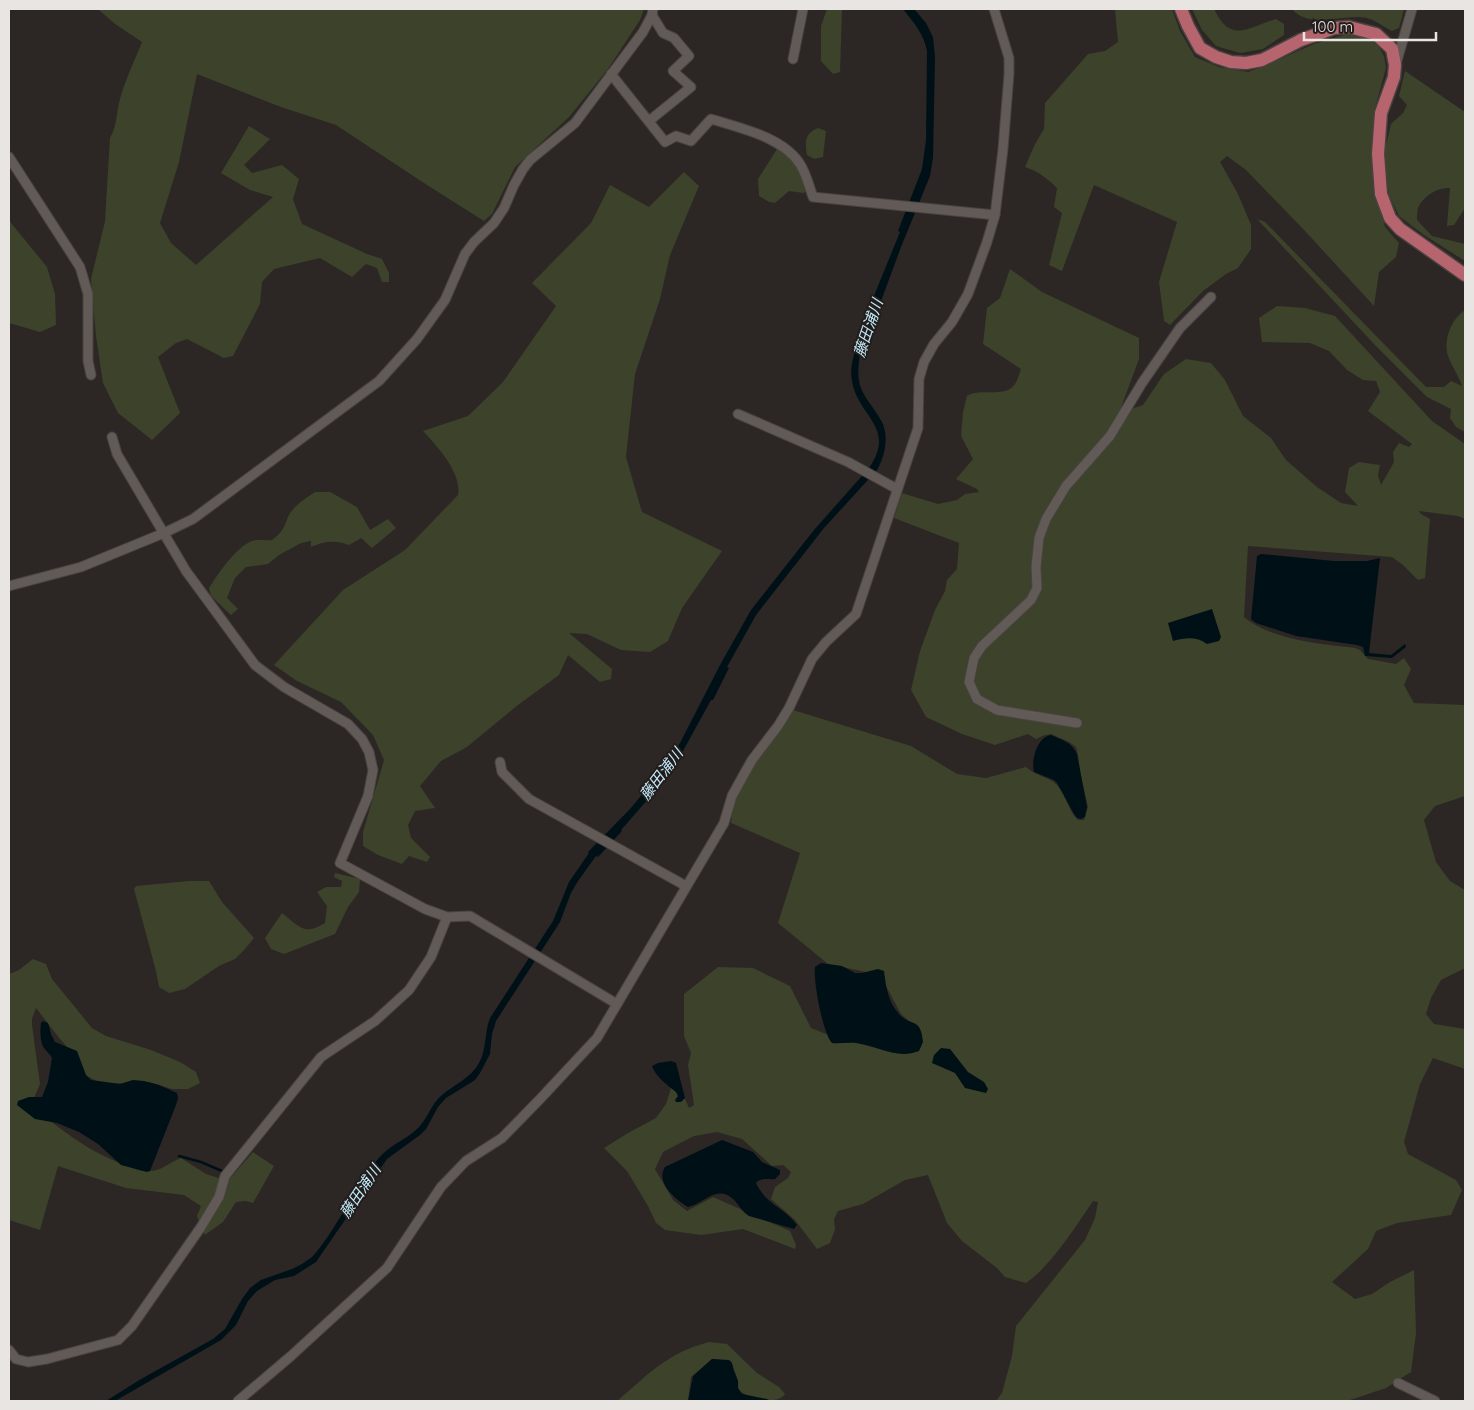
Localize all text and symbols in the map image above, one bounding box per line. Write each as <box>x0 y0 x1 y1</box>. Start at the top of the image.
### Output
scale bar <box>1304 10 1436 42</box>
text: 100 m <box>1312 17 1353 36</box>
water label: 藤田浦川 <box>849 295 887 359</box>
water label: 藤田浦川 <box>635 743 688 804</box>
water label: 藤田浦川 <box>335 1159 386 1221</box>

